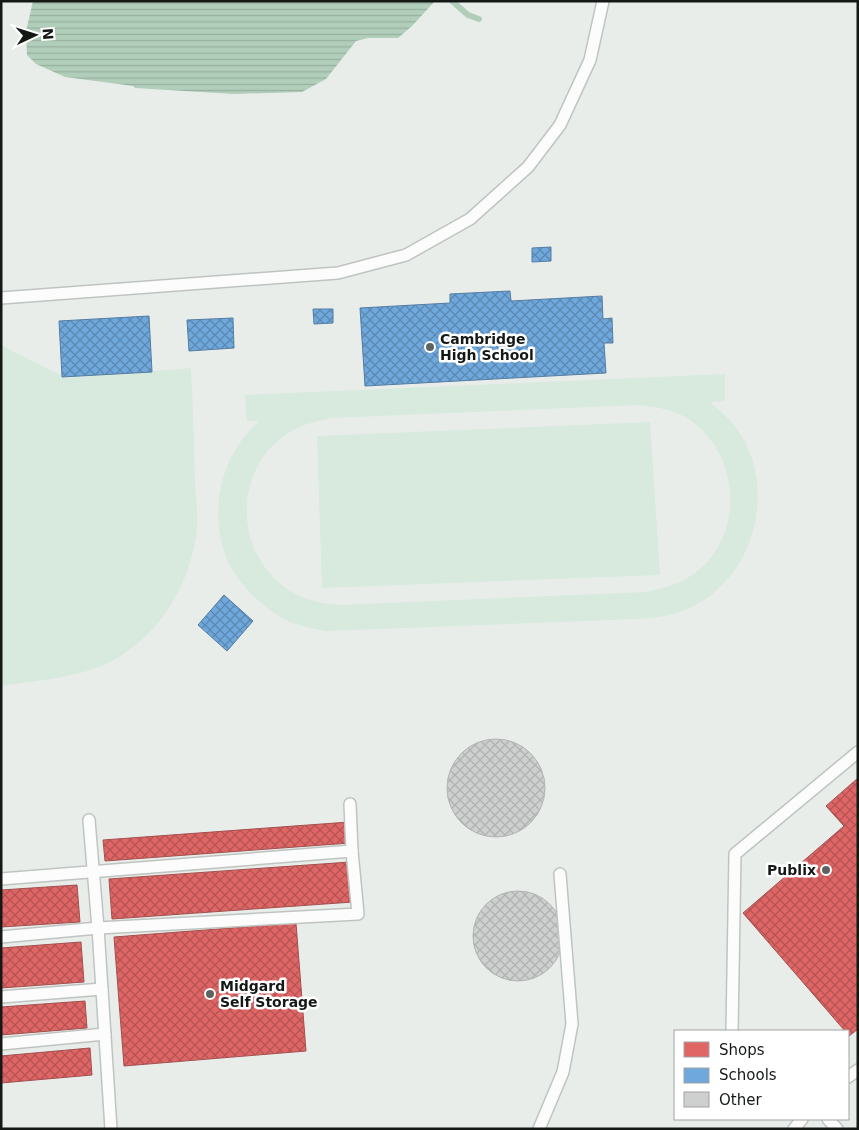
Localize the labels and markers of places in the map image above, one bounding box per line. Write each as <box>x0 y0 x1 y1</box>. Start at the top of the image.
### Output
place label: Cambridge High School <box>440 331 534 363</box>
marker: Cambridge High School <box>424 341 436 353</box>
place label: Publix <box>767 862 816 878</box>
marker: Publix <box>820 864 832 876</box>
place label: Midgard Self Storage <box>220 978 318 1010</box>
marker: Midgard Self Storage <box>204 988 216 1000</box>

